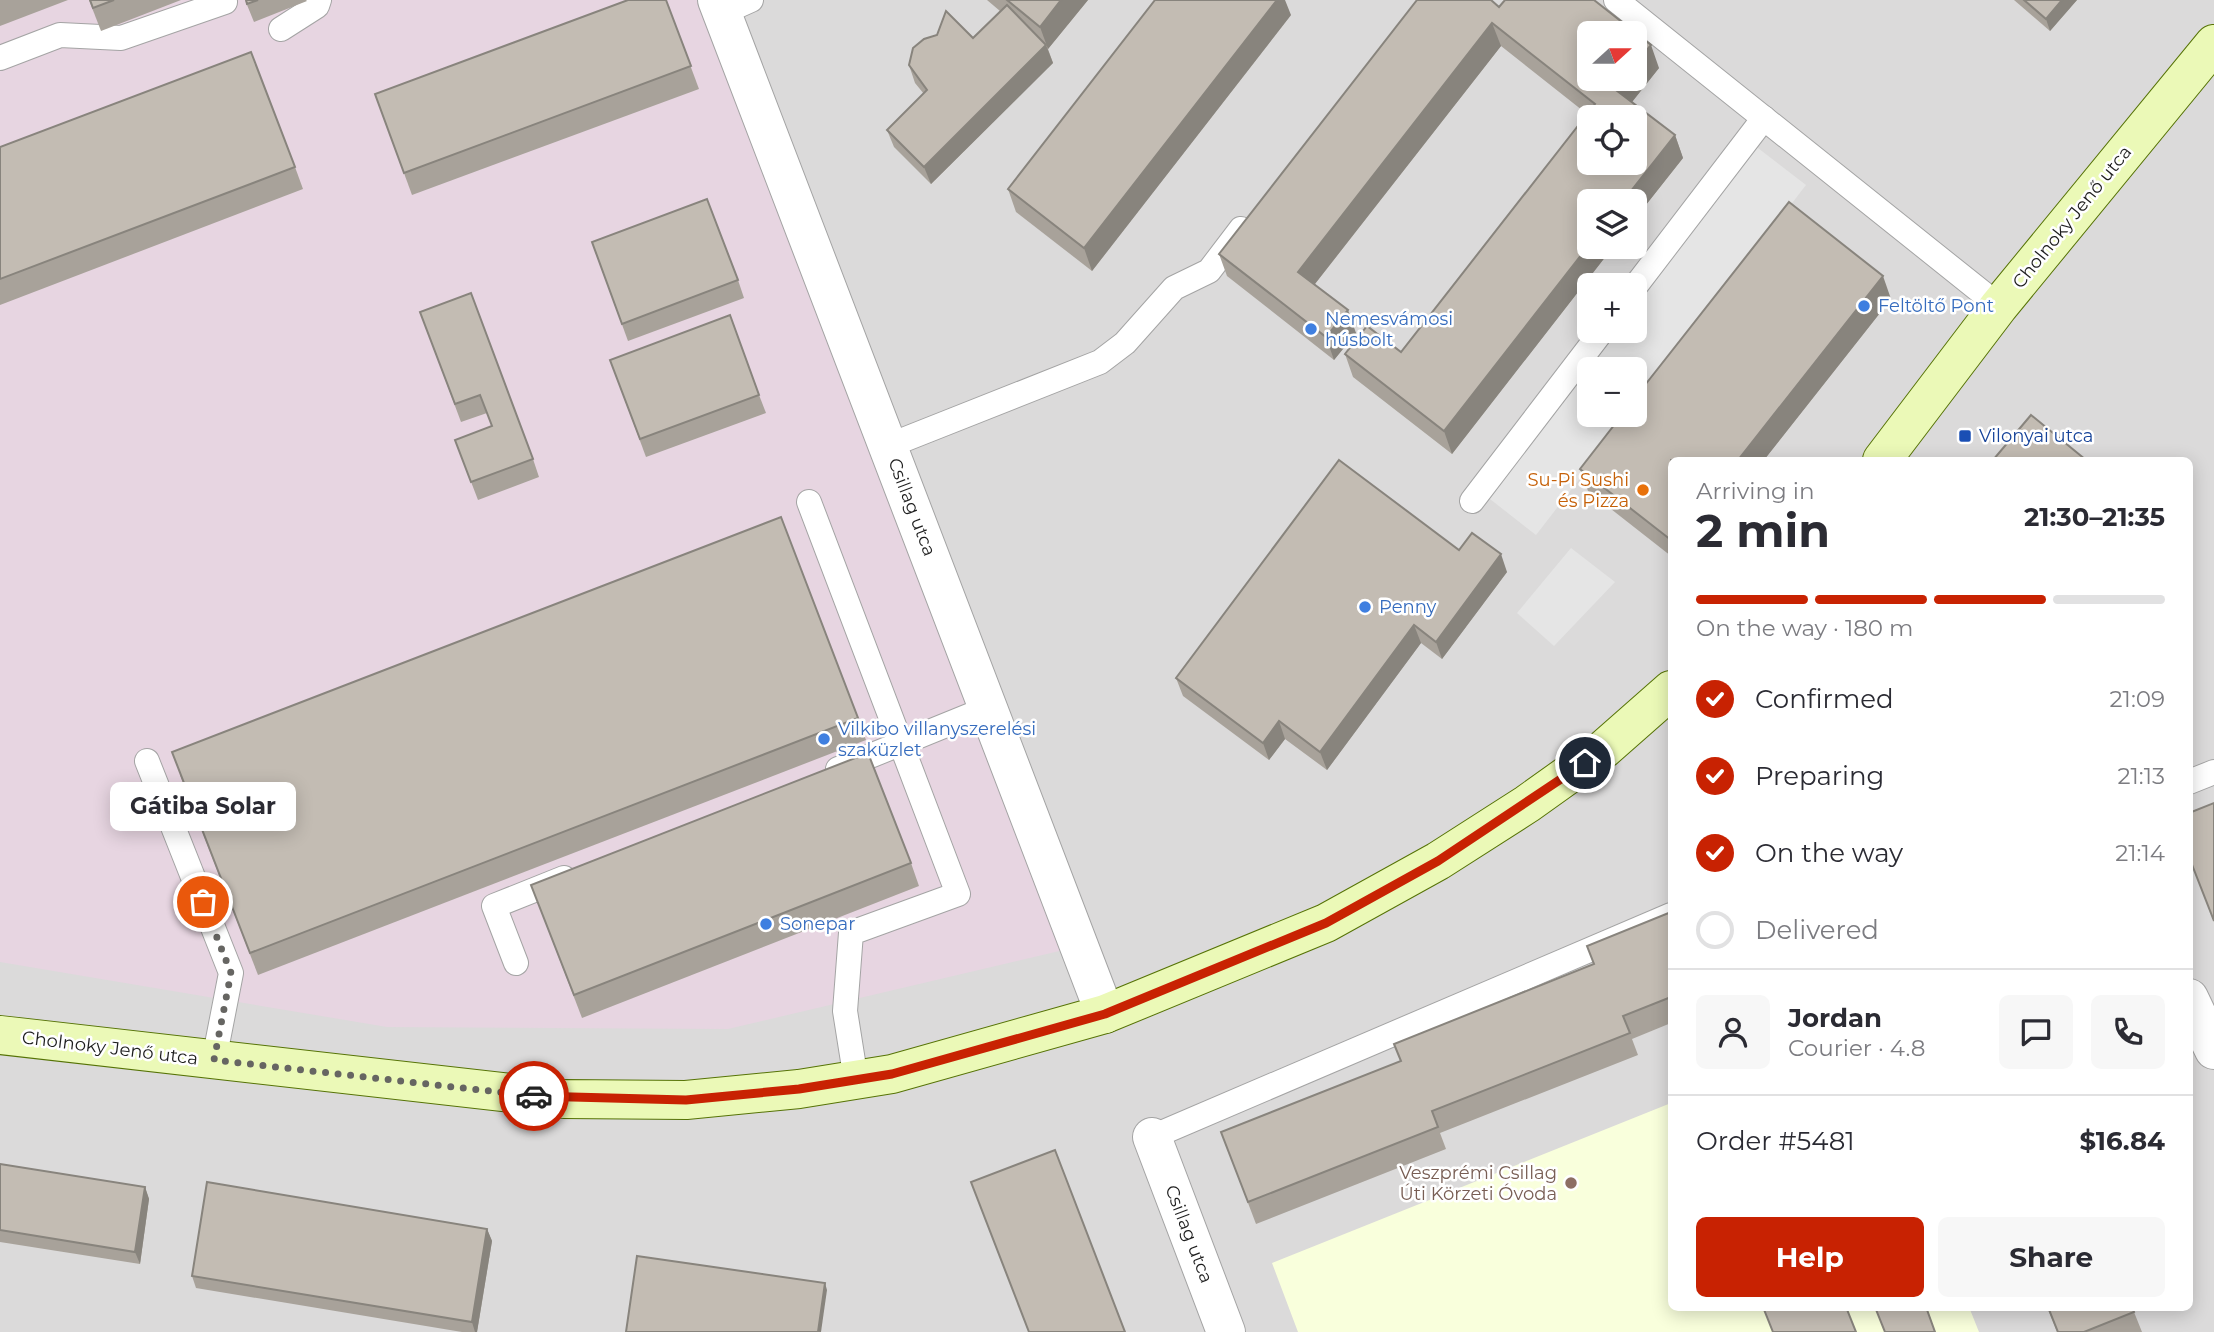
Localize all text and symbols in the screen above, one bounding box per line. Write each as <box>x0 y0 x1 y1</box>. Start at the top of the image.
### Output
north arrow <box>1577 21 1647 91</box>
map controls <box>1577 21 1647 427</box>
button: locate <box>1577 105 1647 175</box>
street label: Cholnoky Jenő utca <box>2008 141 2136 293</box>
button: layers <box>1577 189 1647 259</box>
button: + <box>1577 273 1647 343</box>
place label: Feltöltő Pont <box>1878 295 1994 317</box>
marker: Feltöltő Pont <box>1856 298 1872 314</box>
place label: Nemesvámosi húsbolt <box>1325 308 1453 351</box>
marker: Nemesvámosi húsbolt <box>1303 321 1319 337</box>
button: − <box>1577 357 1647 427</box>
place label: Vilonyai utca <box>1979 425 2093 447</box>
marker: Vilonyai utca <box>1957 428 1973 444</box>
street label: Csillag utca <box>883 455 941 559</box>
place label: Su-Pi Sushi és Pizza <box>1528 469 1629 512</box>
text: Arriving in <box>1696 477 1815 505</box>
marker: Su-Pi Sushi és Pizza <box>1635 482 1651 498</box>
text: 21:30–21:35 <box>2024 501 2165 533</box>
text: 2 min <box>1696 502 1830 559</box>
place label: Penny <box>1379 596 1437 618</box>
marker: Penny <box>1357 599 1373 615</box>
text: On the way · 180 m <box>1696 614 1914 642</box>
icon: check <box>1696 680 1734 718</box>
text: Confirmed <box>1755 683 1894 715</box>
text: 21:09 <box>2110 685 2165 713</box>
place label: Vilkibo villanyszerelési szaküzlet <box>838 718 1036 761</box>
marker: Vilkibo villanyszerelési szaküzlet <box>816 731 832 747</box>
pin <box>1555 733 1615 793</box>
icon: home <box>1566 744 1604 782</box>
icon: check <box>1696 757 1734 795</box>
text: Preparing <box>1755 760 1884 792</box>
text: 21:13 <box>2117 762 2165 790</box>
callout: Gátiba Solar <box>110 783 296 832</box>
text: Gátiba Solar <box>130 792 276 820</box>
icon: check <box>1696 834 1734 872</box>
text: On the way <box>1755 837 1903 869</box>
text: 21:14 <box>2115 839 2165 867</box>
pin <box>173 872 233 932</box>
icon: bag <box>184 883 222 921</box>
place label: Sonepar <box>780 913 855 935</box>
text: Delivered <box>1755 914 1879 946</box>
marker: Sonepar <box>758 916 774 932</box>
button: person <box>1696 995 1770 1069</box>
button: chat <box>1999 995 2073 1069</box>
button: phone <box>2091 995 2165 1069</box>
text: Jordan <box>1788 1002 1882 1034</box>
street label: Cholnoky Jenő utca <box>21 1026 199 1070</box>
text: Courier · 4.8 <box>1788 1034 1925 1062</box>
courier <box>499 1061 569 1131</box>
icon: car <box>515 1077 553 1115</box>
text: Order #5481 <box>1696 1125 1855 1157</box>
text: $16.84 <box>2080 1125 2165 1157</box>
place label: Veszprémi Csillag Úti Körzeti Óvoda <box>1399 1162 1557 1205</box>
marker: Veszprémi Csillag Úti Körzeti Óvoda <box>1563 1175 1579 1191</box>
street label: Csillag utca <box>1160 1182 1218 1286</box>
button: Help <box>1696 1217 1924 1297</box>
button: Share <box>1938 1217 2165 1297</box>

